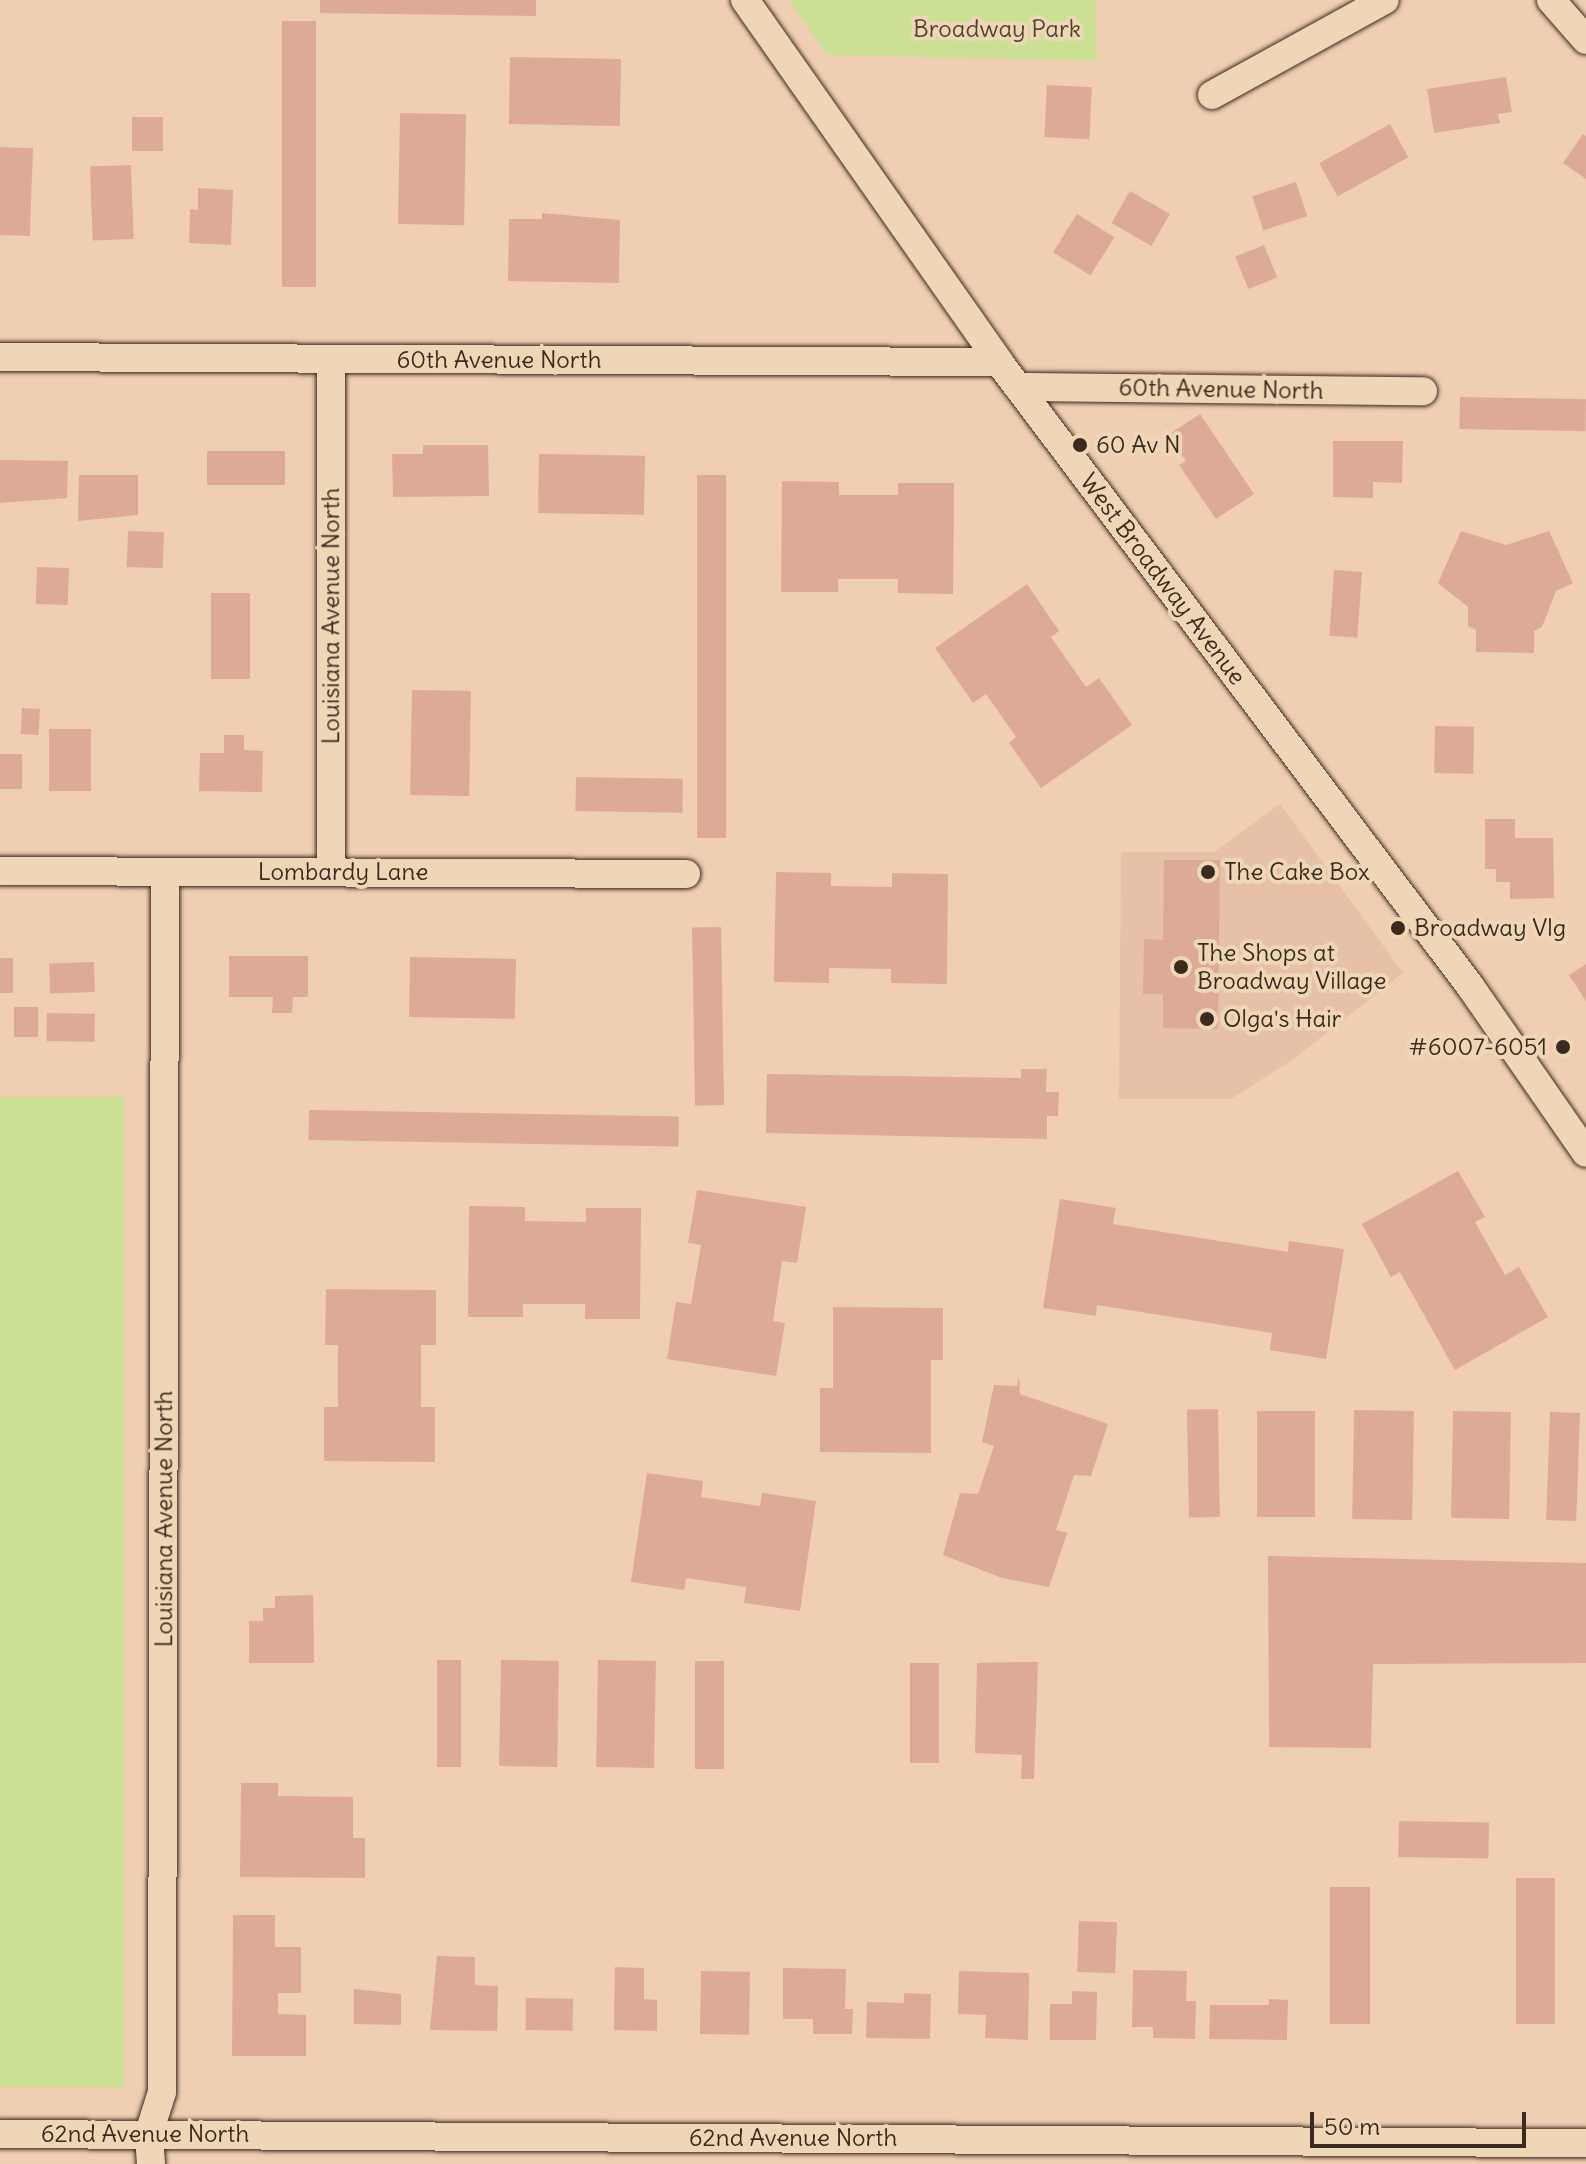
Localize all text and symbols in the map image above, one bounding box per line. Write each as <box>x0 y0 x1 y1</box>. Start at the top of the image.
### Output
park label: Broadway Park <box>913 15 1081 43</box>
street label: 60th Avenue North <box>396 346 602 374</box>
street label: 60th Avenue North <box>1118 373 1324 405</box>
place label: 60 Av N <box>1096 431 1181 459</box>
marker: 60 Av N <box>1071 436 1089 454</box>
street label: West Broadway Avenue <box>1074 468 1252 690</box>
street label: Louisiana Avenue North <box>317 488 345 744</box>
street label: Lombardy Lane <box>258 858 428 886</box>
place label: The Cake Box <box>1224 858 1370 886</box>
marker: The Cake Box <box>1199 863 1217 881</box>
place label: Broadway Vlg <box>1414 914 1566 942</box>
marker: Broadway Vlg <box>1389 919 1407 937</box>
place label: The Shops at Broadway Village <box>1197 939 1386 995</box>
marker: The Shops at Broadway Village <box>1172 958 1190 976</box>
place label: Olga's Hair <box>1223 1005 1341 1033</box>
marker: Olga's Hair <box>1198 1010 1216 1028</box>
place label: #6007-6051 <box>1409 1033 1547 1061</box>
marker: #6007-6051 <box>1554 1038 1572 1056</box>
street label: Louisiana Avenue North <box>150 1391 178 1647</box>
scale bar <box>1314 2096 1530 2146</box>
text: 50 m <box>1324 2111 1380 2141</box>
street label: 62nd Avenue North <box>41 2120 249 2148</box>
street label: 62nd Avenue North <box>689 2124 897 2152</box>

